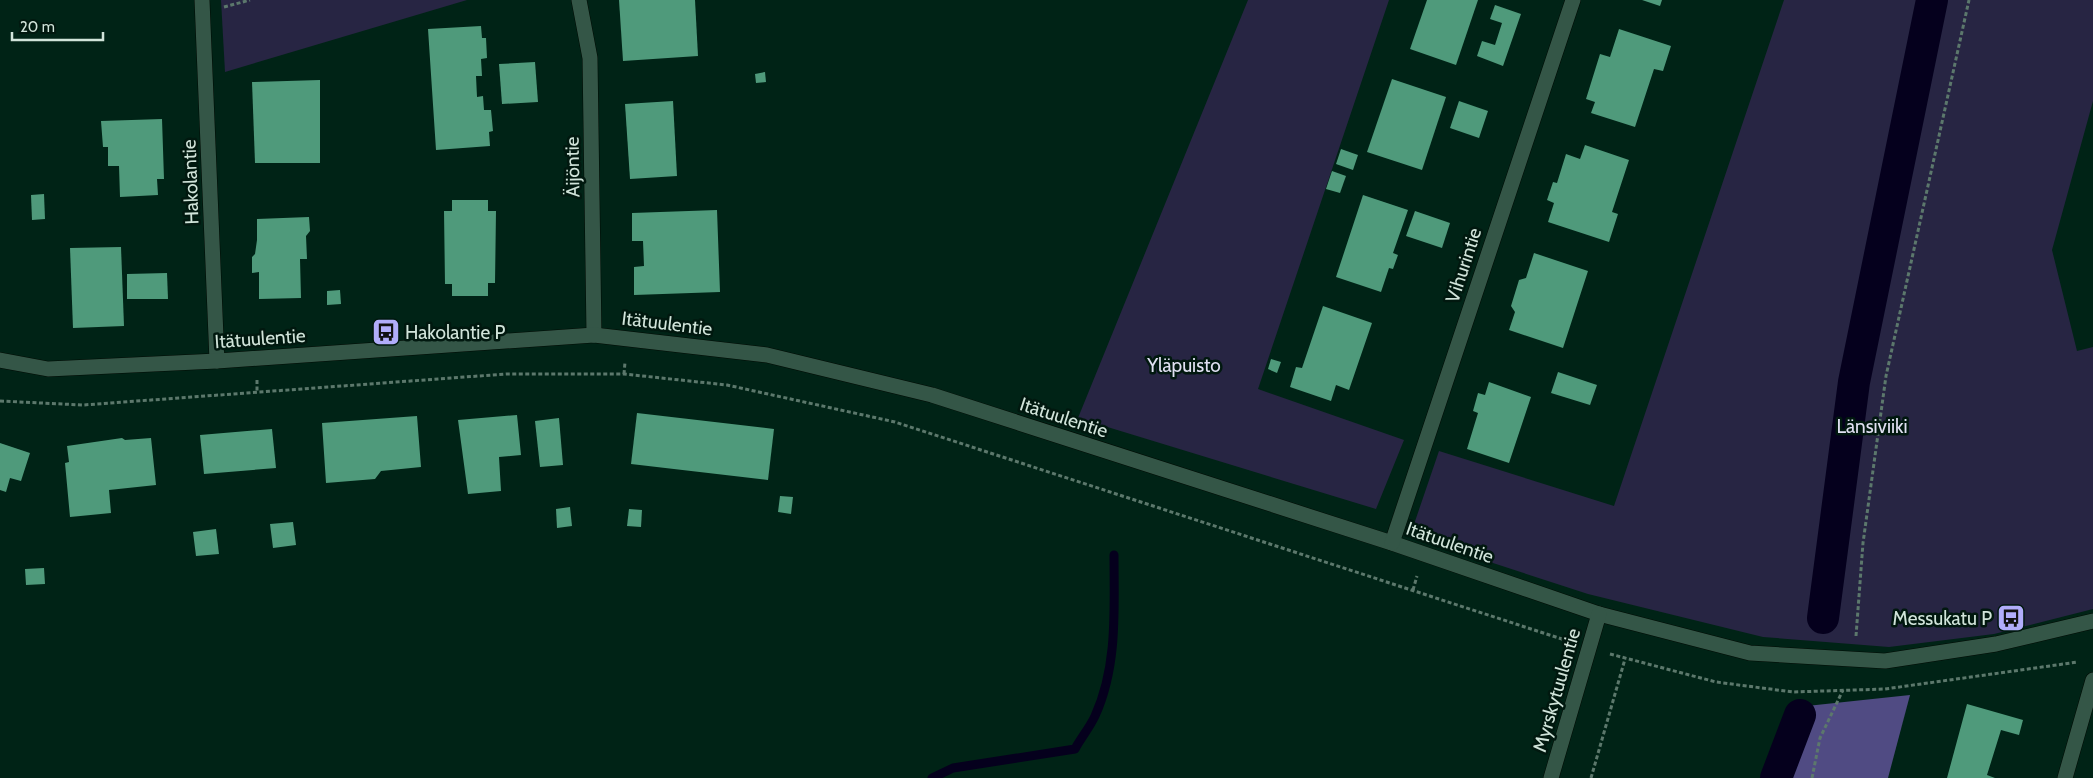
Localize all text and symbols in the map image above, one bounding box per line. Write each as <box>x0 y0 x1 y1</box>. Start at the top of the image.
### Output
scale bar <box>12 10 104 42</box>
text: 20 m <box>20 18 55 36</box>
street label: Äijöntie <box>560 136 585 198</box>
street label: Hakolantie <box>178 139 203 225</box>
street label: Vihurintie <box>1441 225 1486 306</box>
street label: Itätuulentie <box>620 307 714 340</box>
bus stop icon: Hakolantie P <box>371 317 401 347</box>
place label: Hakolantie P <box>405 321 505 344</box>
street label: Itätuulentie <box>214 324 307 353</box>
park label: Yläpuisto <box>1146 354 1221 377</box>
street label: Itätuulentie <box>1017 392 1111 443</box>
park label: Länsiviiki <box>1836 415 1908 438</box>
street label: Itätuulentie <box>1403 517 1497 568</box>
bus stop icon: Messukatu P <box>1996 603 2026 633</box>
place label: Messukatu P <box>1893 607 1992 630</box>
street label: Myrskytuulentie <box>1528 625 1585 755</box>

